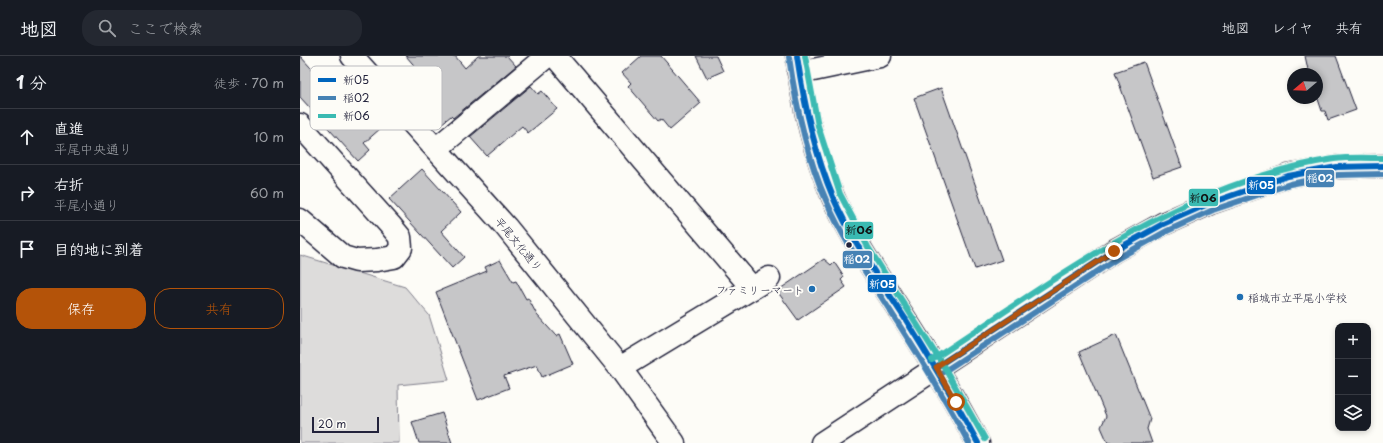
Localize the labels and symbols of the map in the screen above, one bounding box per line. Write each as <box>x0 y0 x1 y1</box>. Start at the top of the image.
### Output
legend <box>310 66 442 130</box>
north arrow <box>1287 68 1323 104</box>
text: 新05 <box>343 71 369 88</box>
text: 稲02 <box>343 89 370 106</box>
text: 新06 <box>343 107 370 124</box>
line badge: 稲02 <box>1305 169 1335 188</box>
text: 稲02 <box>1307 169 1334 186</box>
line badge: 新05 <box>1246 176 1276 195</box>
text: 新05 <box>1248 176 1274 193</box>
line badge: 新06 <box>1188 188 1219 207</box>
text: 新06 <box>1190 189 1217 206</box>
street label: 平尾文化通り <box>491 213 547 275</box>
line badge: 新06 <box>844 221 874 240</box>
text: 新06 <box>846 221 873 238</box>
unlabelled marker <box>844 240 854 250</box>
route end <box>1105 242 1123 260</box>
line badge: 稲02 <box>842 250 873 269</box>
text: 稲02 <box>844 250 871 267</box>
line badge: 新05 <box>867 274 897 293</box>
text: 新05 <box>869 275 895 292</box>
place label: ファミリーマート <box>716 281 804 298</box>
marker: ファミリーマート <box>807 284 817 294</box>
place label: 稲城市立平尾小学校 <box>1248 289 1347 306</box>
marker: 稲城市立平尾小学校 <box>1235 292 1245 302</box>
route start <box>947 393 965 411</box>
scale bar <box>312 415 379 434</box>

